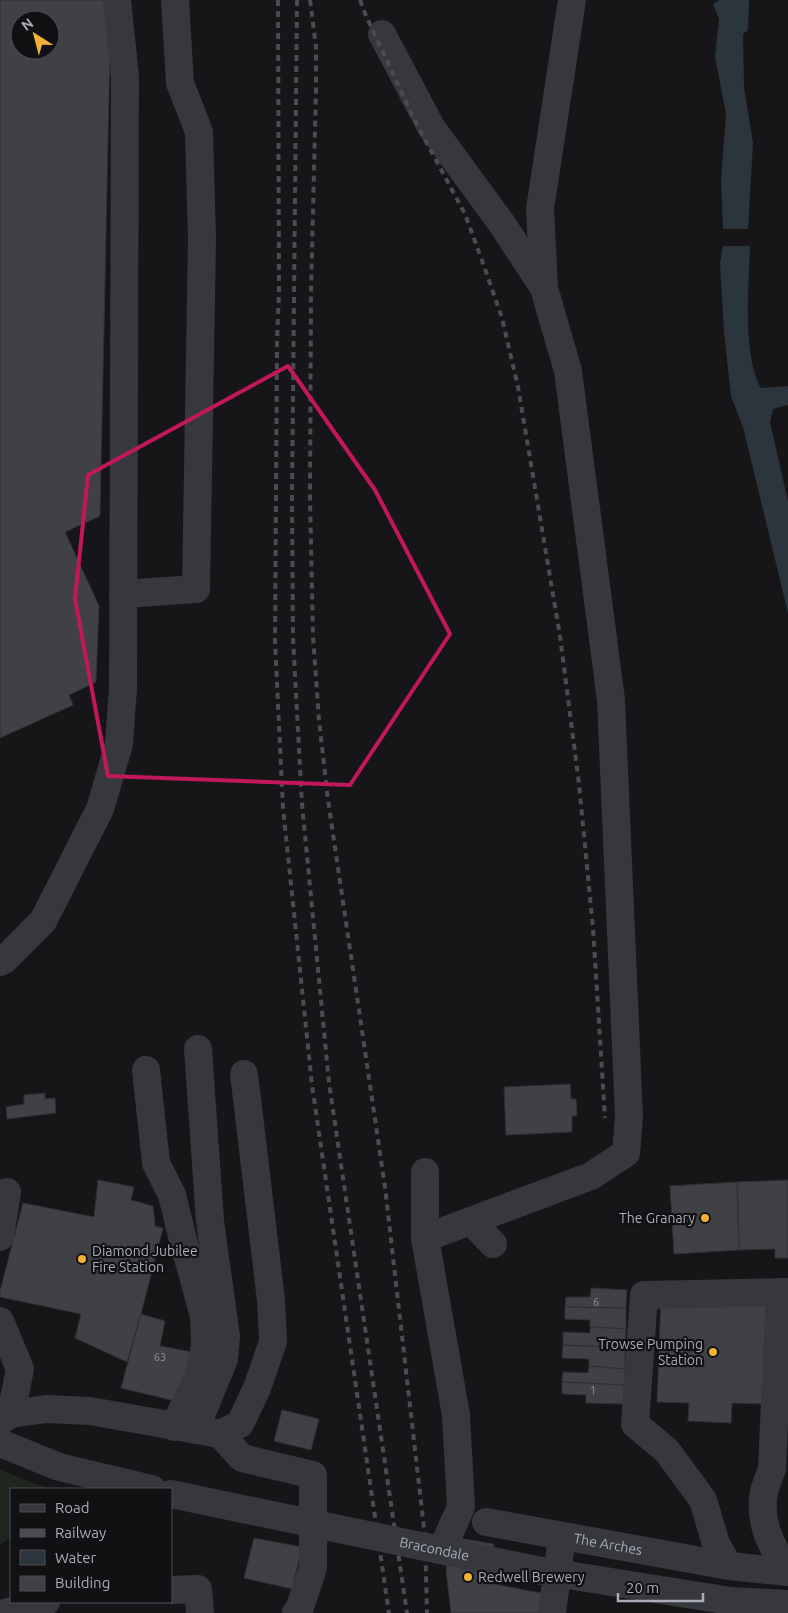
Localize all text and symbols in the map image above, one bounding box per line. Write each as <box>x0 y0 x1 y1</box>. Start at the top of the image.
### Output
north arrow <box>10 10 60 60</box>
text: N <box>18 15 36 34</box>
place label: The Granary <box>619 1210 695 1226</box>
marker: The Granary <box>699 1212 711 1224</box>
place label: Diamond Jubilee Fire Station <box>92 1243 198 1275</box>
marker: Diamond Jubilee Fire Station <box>76 1253 88 1265</box>
house number: 6 <box>593 1296 599 1308</box>
place label: Trowse Pumping Station <box>598 1336 703 1368</box>
marker: Trowse Pumping Station <box>707 1346 719 1358</box>
house number: 63 <box>154 1351 166 1363</box>
house number: 1 <box>590 1384 596 1396</box>
legend <box>10 1488 172 1603</box>
text: Road <box>55 1499 90 1516</box>
text: Railway <box>55 1524 106 1541</box>
street label: The Arches <box>572 1530 644 1558</box>
street label: Bracondale <box>398 1534 471 1564</box>
text: Water <box>55 1549 96 1566</box>
place label: Redwell Brewery <box>478 1569 585 1585</box>
scale bar <box>618 1570 703 1602</box>
marker: Redwell Brewery <box>462 1571 474 1583</box>
text: Building <box>55 1574 110 1591</box>
text: 20 m <box>626 1579 659 1596</box>

